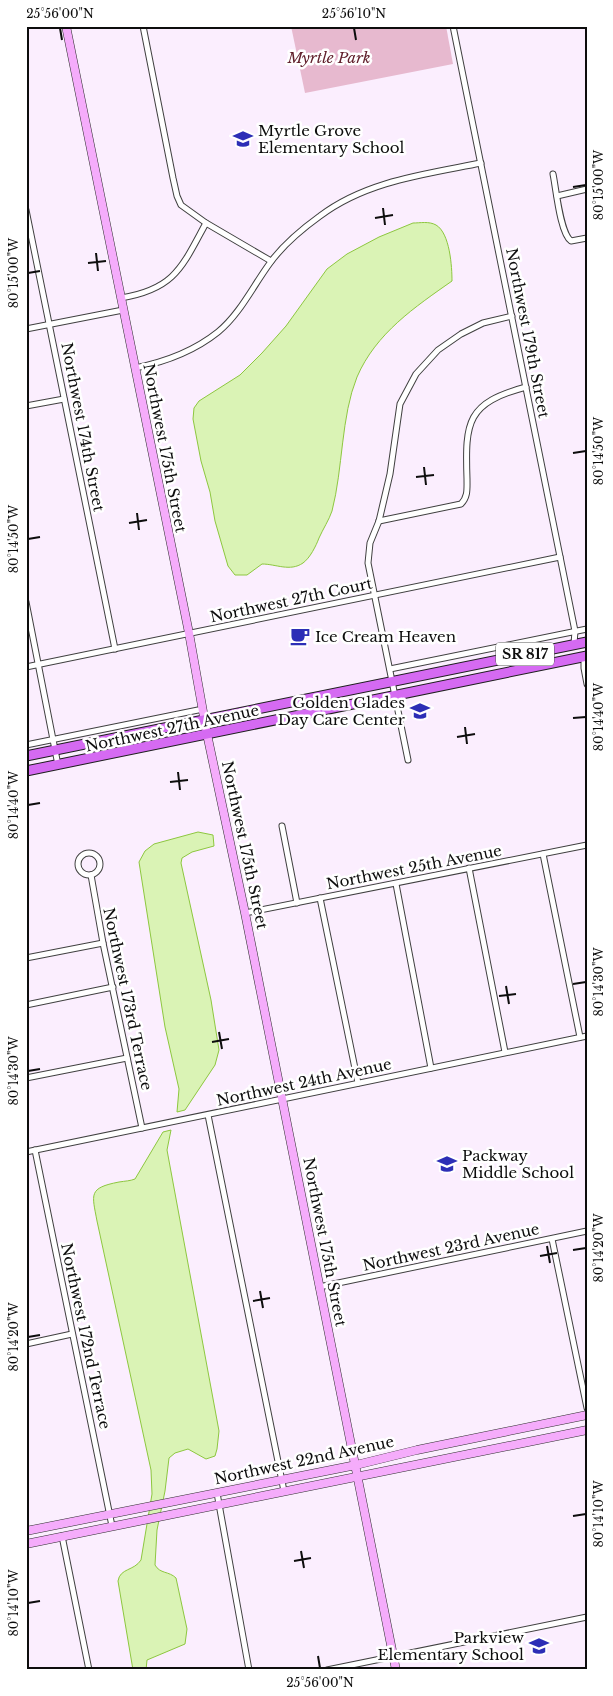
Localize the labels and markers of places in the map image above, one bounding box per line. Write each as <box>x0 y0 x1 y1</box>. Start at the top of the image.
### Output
place label: Myrtle Grove Elementary School <box>258 121 405 157</box>
school or university icon: Myrtle Grove Elementary School <box>232 128 254 150</box>
cafe icon: Ice Cream Heaven <box>289 625 311 647</box>
place label: Ice Cream Heaven <box>315 627 456 646</box>
place label: Golden Glades Day Care Center <box>278 693 406 729</box>
school or university icon: Golden Glades Day Care Center <box>409 700 431 722</box>
place label: Packway Middle School <box>462 1146 574 1182</box>
school or university icon: Packway Middle School <box>436 1153 458 1175</box>
place label: Parkview Elementary School <box>378 1628 524 1664</box>
school or university icon: Parkview Elementary School <box>528 1635 550 1657</box>

